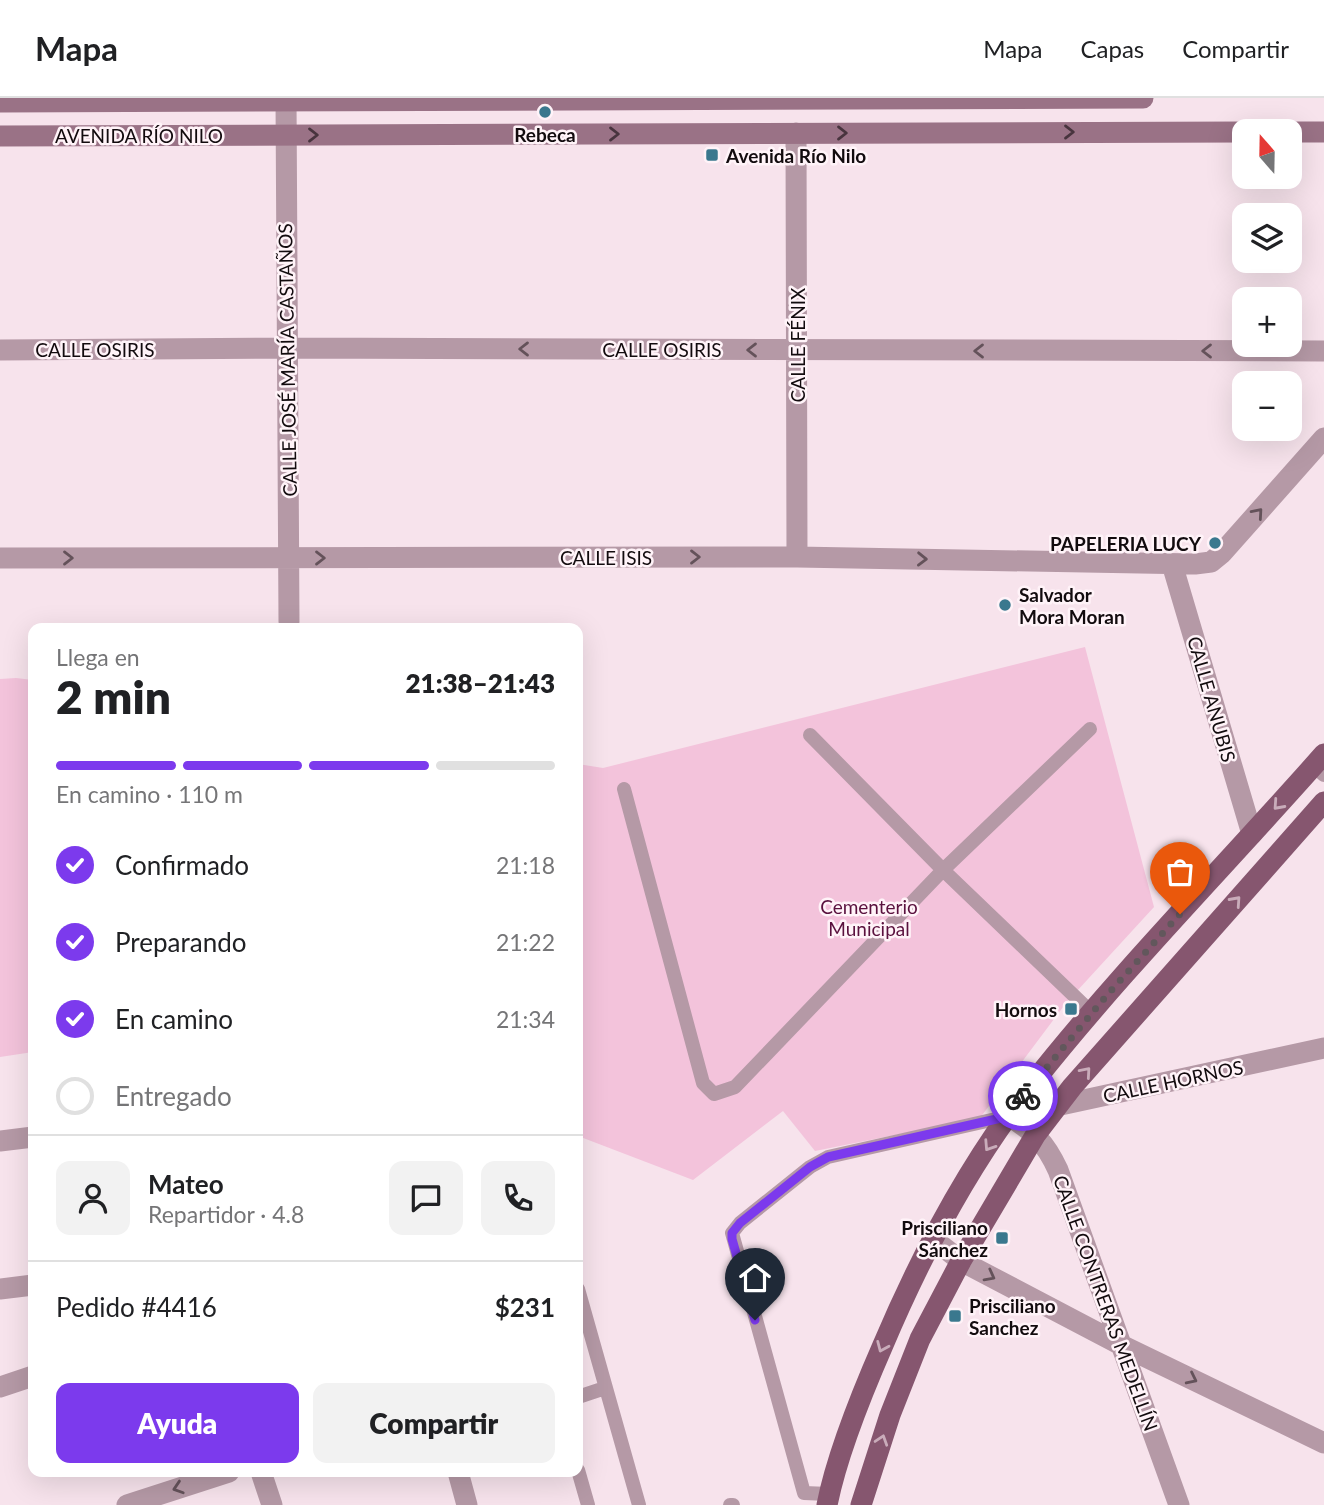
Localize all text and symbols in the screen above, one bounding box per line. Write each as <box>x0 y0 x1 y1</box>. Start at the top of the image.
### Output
text: Mapa <box>35 28 118 68</box>
text: Mapa <box>983 34 1042 63</box>
text: Capas <box>1080 34 1144 63</box>
text: Compartir <box>1182 34 1289 63</box>
marker: Rebeca <box>537 104 553 120</box>
north arrow <box>1232 119 1302 189</box>
map controls <box>1232 119 1302 441</box>
place label: Rebeca <box>514 123 576 146</box>
street label: AVENIDA RÍO NILO <box>55 124 223 147</box>
one-way arrow <box>1064 124 1075 140</box>
one-way arrow <box>837 125 847 141</box>
one-way arrow <box>609 126 620 142</box>
one-way arrow <box>308 127 319 143</box>
place label: Avenida Río Nilo <box>725 144 866 167</box>
marker: Avenida Río Nilo <box>704 147 720 163</box>
button: layers <box>1232 203 1302 273</box>
street label: CALLE JOSÉ MARÍA CASTAÑOS <box>273 223 301 497</box>
street label: CALLE FÉNIX <box>786 287 809 402</box>
button: + <box>1232 287 1302 357</box>
street label: CALLE OSIRIS <box>35 338 155 361</box>
street label: CALLE OSIRIS <box>602 338 722 361</box>
one-way arrow <box>519 341 529 357</box>
one-way arrow <box>746 342 757 358</box>
one-way arrow <box>974 343 984 359</box>
one-way arrow <box>1201 343 1212 359</box>
button: − <box>1232 371 1302 441</box>
one-way arrow <box>1250 508 1262 521</box>
place label: PAPELERIA LUCY <box>1050 532 1202 555</box>
marker: PAPELERIA LUCY <box>1207 535 1223 551</box>
street label: CALLE ISIS <box>560 546 652 569</box>
one-way arrow <box>690 549 700 565</box>
one-way arrow <box>63 550 74 566</box>
one-way arrow <box>315 550 326 566</box>
one-way arrow <box>917 551 928 567</box>
place label: Salvador Mora Moran <box>1019 583 1125 628</box>
marker: Salvador Mora Moran <box>997 597 1013 613</box>
street label: CALLE ANUBIS <box>1183 634 1241 764</box>
text: Llega en <box>56 643 140 671</box>
text: 21:38–21:43 <box>405 667 555 699</box>
text: 2 min <box>56 669 171 724</box>
text: En camino · 110 m <box>56 780 243 808</box>
one-way arrow <box>1274 797 1286 810</box>
pin <box>1150 842 1210 914</box>
icon: check <box>56 846 94 884</box>
text: Confirmado <box>115 849 249 881</box>
text: 21:18 <box>496 851 555 879</box>
icon: bag <box>1161 853 1199 891</box>
park label: Cementerio Municipal <box>820 895 918 940</box>
one-way arrow <box>1228 896 1240 909</box>
icon: check <box>56 923 94 961</box>
text: Preparando <box>115 926 247 958</box>
text: 21:22 <box>496 928 555 956</box>
place label: Hornos <box>995 998 1057 1021</box>
icon: check <box>56 1000 94 1038</box>
marker: Hornos <box>1063 1001 1079 1017</box>
text: En camino <box>115 1003 233 1035</box>
text: 21:34 <box>496 1005 555 1033</box>
street label: CALLE HORNOS <box>1101 1055 1245 1107</box>
courier <box>988 1061 1058 1131</box>
one-way arrow <box>1077 1067 1090 1080</box>
icon: bike <box>1004 1077 1042 1115</box>
text: Entregado <box>115 1080 232 1112</box>
one-way arrow <box>984 1139 997 1152</box>
button: person <box>56 1161 130 1235</box>
button: chat <box>389 1161 463 1235</box>
button: phone <box>481 1161 555 1235</box>
text: Mateo <box>148 1168 224 1200</box>
street label: CALLE CONTRERAS MEDELLÍN <box>1049 1172 1163 1434</box>
text: Repartidor · 4.8 <box>148 1200 304 1228</box>
place label: Prisciliano Sánchez <box>901 1216 988 1261</box>
marker: Prisciliano Sánchez <box>994 1230 1010 1246</box>
pin <box>725 1248 785 1320</box>
icon: home <box>736 1259 774 1297</box>
one-way arrow <box>983 1267 995 1281</box>
text: Pedido #4416 <box>56 1291 217 1323</box>
text: $231 <box>495 1291 555 1323</box>
place label: Prisciliano Sanchez <box>969 1294 1056 1339</box>
marker: Prisciliano Sanchez <box>947 1308 963 1324</box>
one-way arrow <box>876 1339 890 1352</box>
one-way arrow <box>1185 1371 1197 1385</box>
button: Ayuda <box>56 1383 299 1463</box>
button: Compartir <box>313 1383 555 1463</box>
one-way arrow <box>873 1434 888 1446</box>
one-way arrow <box>172 1480 184 1495</box>

